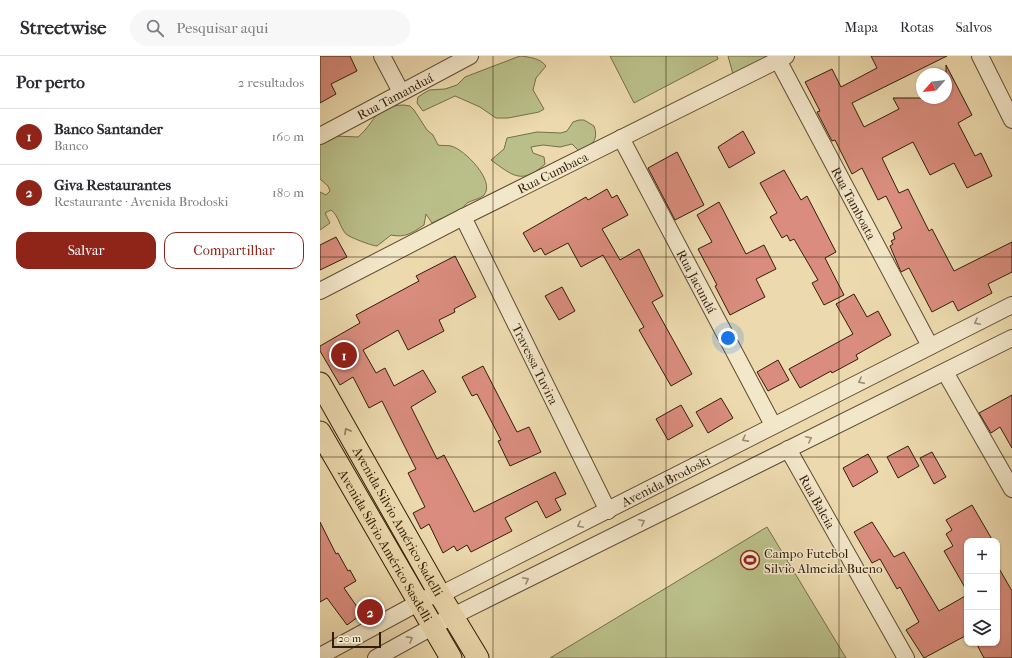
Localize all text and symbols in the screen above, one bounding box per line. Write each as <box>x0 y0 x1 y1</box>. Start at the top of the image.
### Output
search box <box>130 10 410 46</box>
text: Streetwise <box>20 17 106 39</box>
icon: search <box>144 17 166 39</box>
text: Pesquisar aqui <box>176 19 268 37</box>
text: Mapa <box>845 19 878 36</box>
text: Rotas <box>900 19 934 36</box>
text: Salvos <box>956 19 992 36</box>
north arrow <box>916 68 952 104</box>
street label: Rua Tamanduá <box>355 70 437 123</box>
text: Por perto <box>16 72 85 92</box>
text: 2 resultados <box>238 75 304 90</box>
text: Banco Santander <box>54 120 163 138</box>
text: 1 <box>27 129 31 144</box>
text: 160 m <box>272 129 304 144</box>
text: Banco <box>54 138 88 153</box>
street label: Rua Cumbaca <box>515 149 591 197</box>
street label: Rua Tamboata <box>828 164 879 243</box>
text: Giva Restaurantes <box>54 176 171 194</box>
text: 2 <box>26 185 32 200</box>
text: 180 m <box>272 185 304 200</box>
text: Restaurante · Avenida Brodoski <box>54 194 228 209</box>
button: Salvar <box>16 232 156 269</box>
button: Compartilhar <box>164 232 304 269</box>
street label: Rua Jacundá <box>673 247 720 317</box>
one-way arrow <box>974 317 981 325</box>
street label: Travessa Tuvira <box>509 322 562 408</box>
your location <box>718 328 738 348</box>
pin: 1 <box>331 340 357 370</box>
one-way arrow <box>858 376 865 383</box>
one-way arrow <box>344 427 351 435</box>
one-way arrow <box>742 434 749 442</box>
one-way arrow <box>804 436 812 444</box>
street label: Avenida Silvio Américo Sadelli <box>349 444 446 599</box>
street label: Avenida Brodoski <box>618 452 713 510</box>
street label: Avenida Sílvio Américo Sasdelli <box>335 466 435 625</box>
street label: Rua Baleia <box>796 472 839 532</box>
one-way arrow <box>638 519 645 527</box>
one-way arrow <box>577 520 584 528</box>
map controls <box>964 538 1000 646</box>
button: + <box>964 538 1000 574</box>
place label: Campo Futebol Silvio Almeida Bueno <box>764 546 883 576</box>
sports icon: Campo Futebol Silvio Almeida Bueno <box>739 549 761 571</box>
button: − <box>964 574 1000 610</box>
one-way arrow <box>522 577 529 585</box>
pin: 2 <box>357 597 383 627</box>
button: layers <box>964 610 1000 646</box>
scale bar <box>332 630 381 649</box>
text: 20 m <box>338 632 361 645</box>
one-way arrow <box>406 636 413 644</box>

